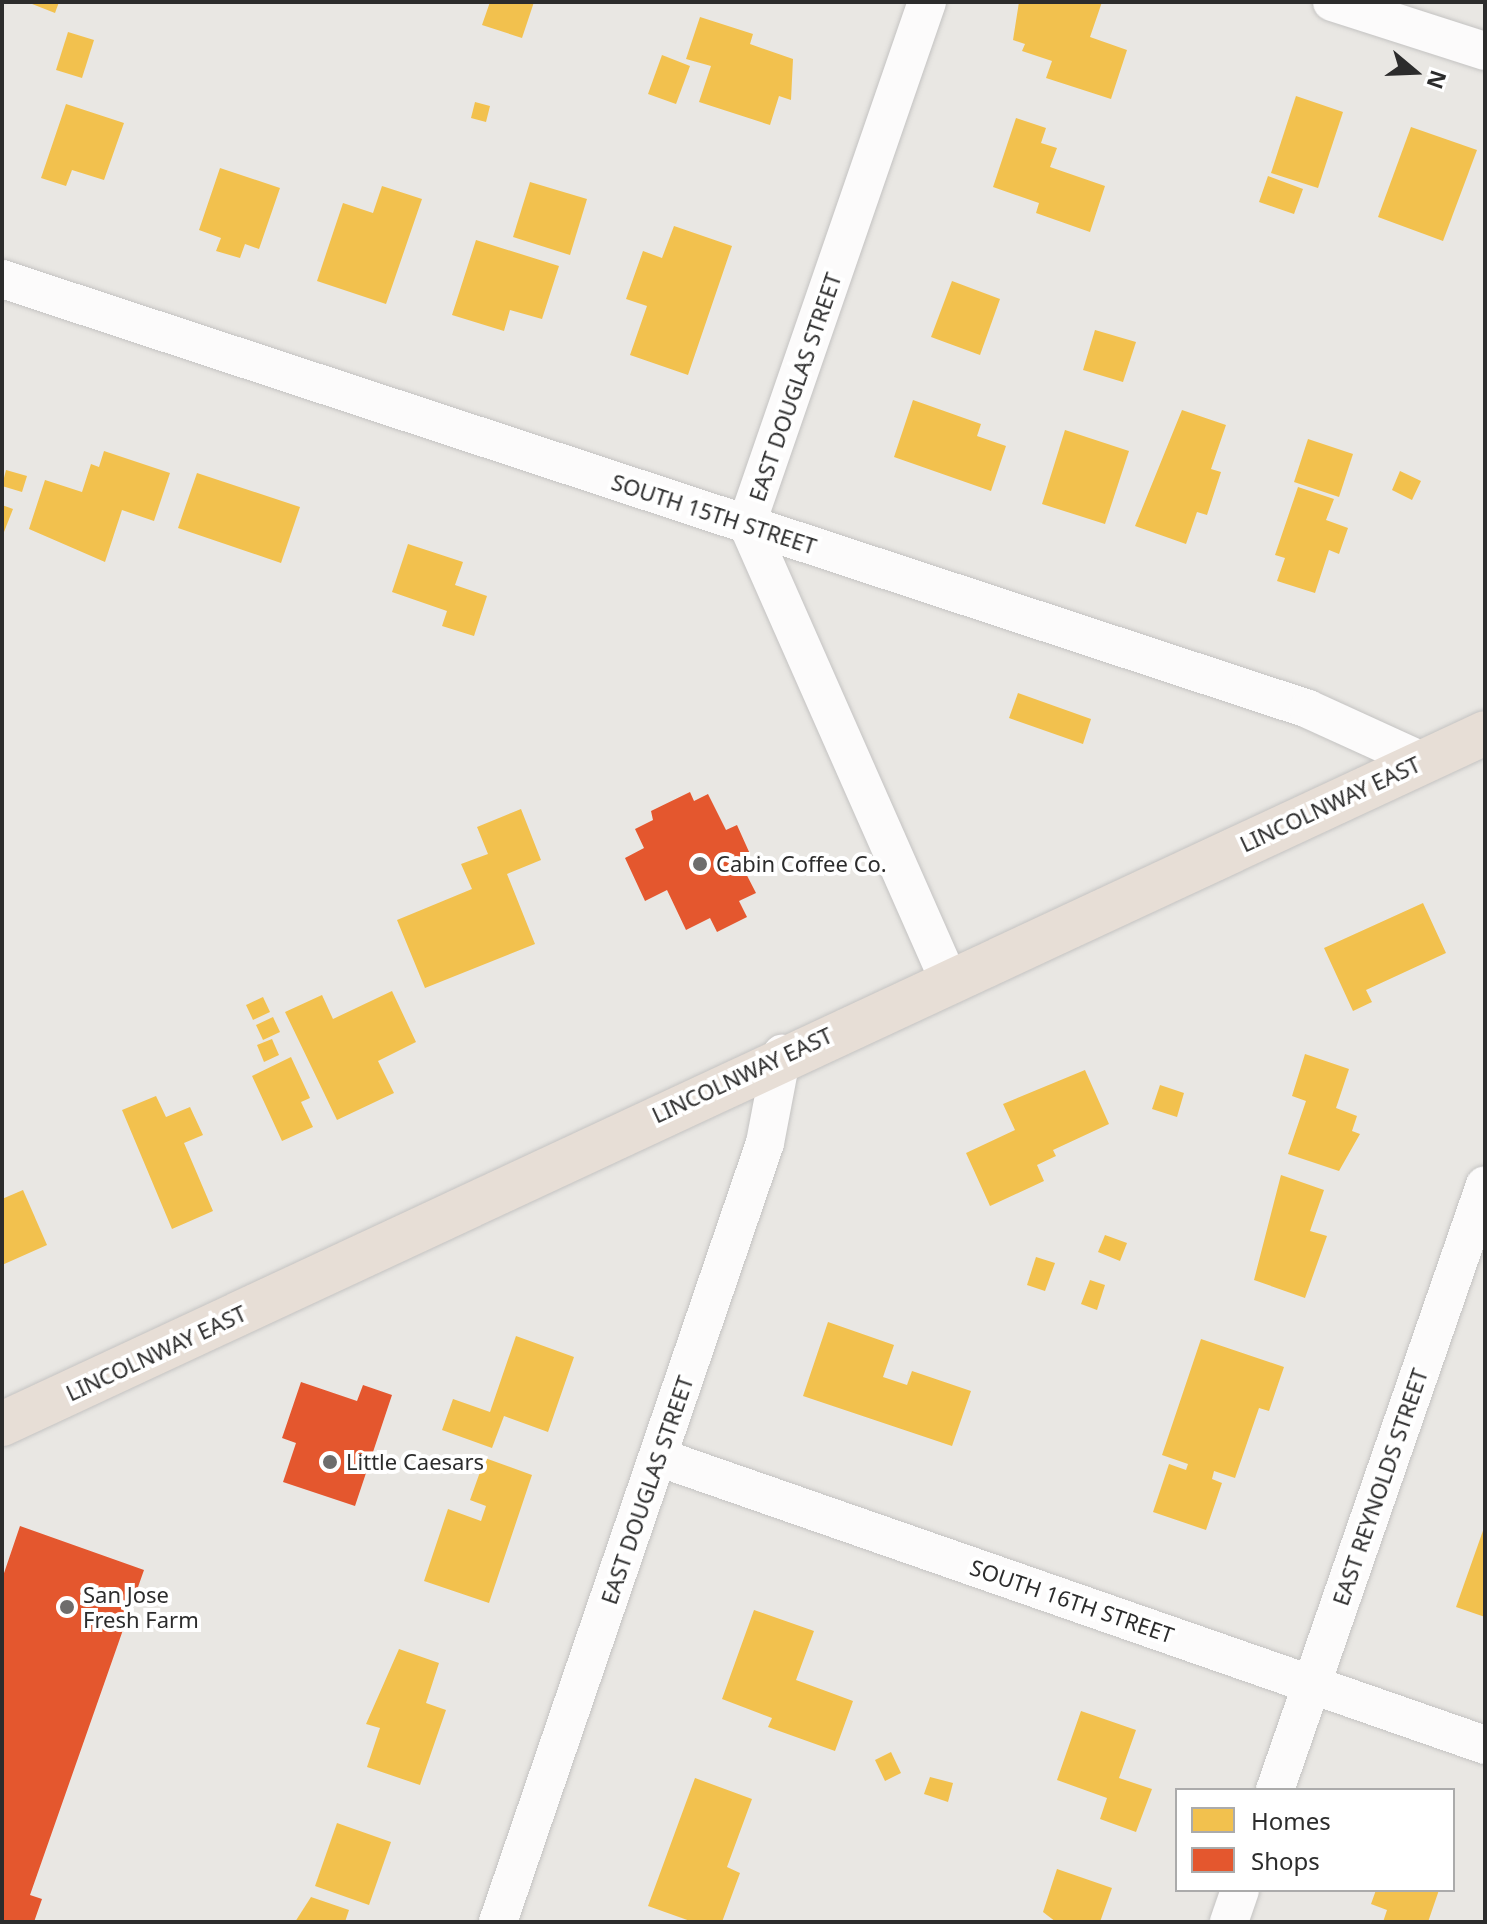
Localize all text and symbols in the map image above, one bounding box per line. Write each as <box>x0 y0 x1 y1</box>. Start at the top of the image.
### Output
north arrow <box>1375 32 1455 112</box>
text: N <box>1421 66 1455 93</box>
street label: EAST DOUGLAS STREET <box>743 269 847 505</box>
street label: SOUTH 15TH STREET <box>608 468 820 560</box>
street label: LINCOLNWAY EAST <box>1236 751 1424 857</box>
place label: Cabin Coffee Co. <box>716 851 887 877</box>
marker: Cabin Coffee Co. <box>691 855 709 873</box>
street label: LINCOLNWAY EAST <box>648 1022 836 1128</box>
street label: LINCOLNWAY EAST <box>62 1300 250 1406</box>
street label: EAST REYNOLDS STREET <box>1327 1365 1433 1609</box>
street label: EAST DOUGLAS STREET <box>595 1372 699 1608</box>
place label: Little Caesars <box>346 1449 484 1475</box>
marker: Little Caesars <box>321 1453 339 1471</box>
street label: SOUTH 16TH STREET <box>967 1554 1177 1648</box>
place label: San Jose Fresh Farm <box>83 1581 199 1632</box>
marker: San Jose Fresh Farm <box>58 1598 76 1616</box>
legend <box>1175 1788 1455 1892</box>
text: Homes <box>1251 1804 1331 1837</box>
text: Shops <box>1251 1844 1320 1877</box>

